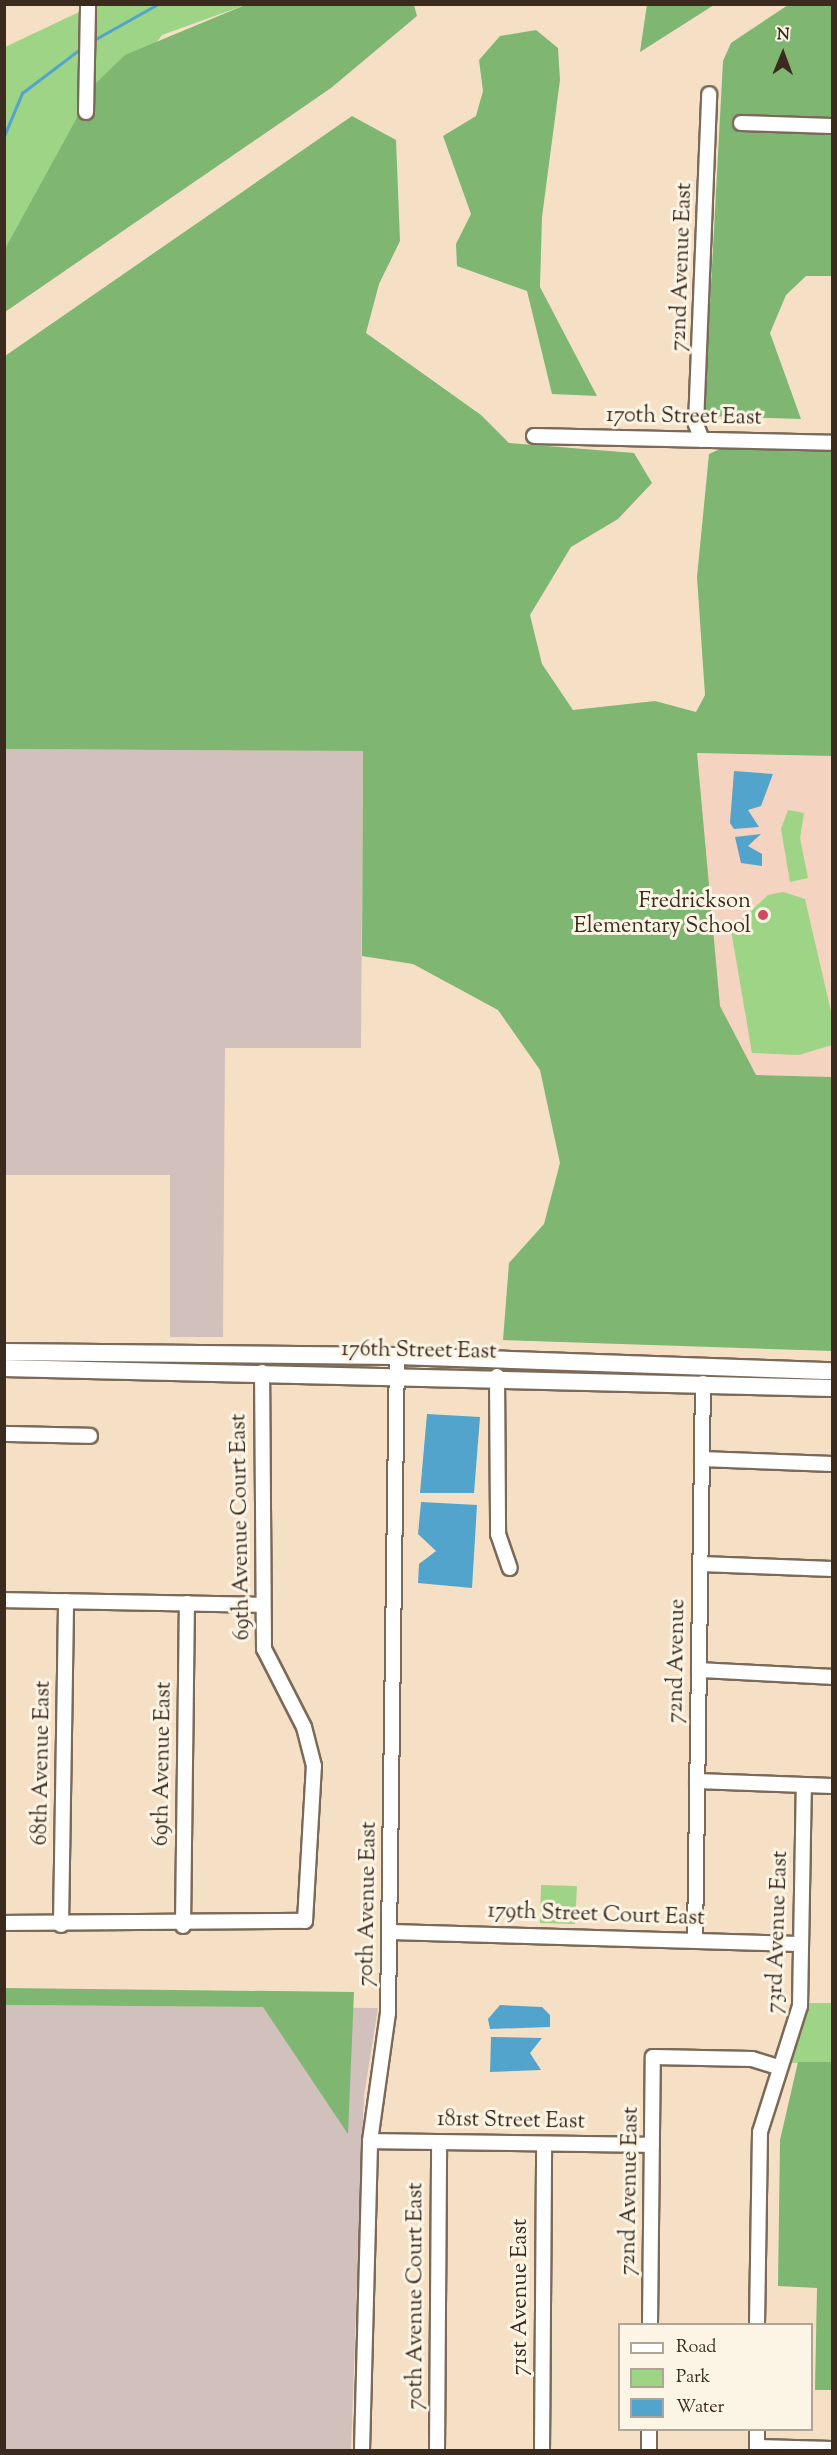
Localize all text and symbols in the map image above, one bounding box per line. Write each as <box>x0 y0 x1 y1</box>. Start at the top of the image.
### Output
north arrow <box>753 24 813 84</box>
text: N <box>777 24 790 47</box>
street label: 72nd Avenue East <box>667 182 699 352</box>
street label: 170th Street East <box>606 403 762 433</box>
place label: Fredrickson Elementary School <box>574 889 751 940</box>
marker: Fredrickson Elementary School <box>756 908 770 922</box>
street label: 176th Street East <box>341 1337 497 1367</box>
street label: 69th Avenue Court East <box>227 1413 257 1641</box>
street label: 72nd Avenue <box>664 1599 692 1723</box>
street label: 68th Avenue East <box>28 1680 58 1846</box>
street label: 69th Avenue East <box>149 1682 179 1846</box>
street label: 70th Avenue East <box>354 1821 384 1987</box>
street label: 73rd Avenue East <box>763 1850 795 2014</box>
street label: 179th Street Court East <box>487 1899 705 1933</box>
street label: 72nd Avenue East <box>616 2106 646 2276</box>
street label: 181st Street East <box>437 2108 585 2136</box>
street label: 70th Avenue Court East <box>404 2182 430 2410</box>
street label: 71st Avenue East <box>509 2218 535 2376</box>
legend <box>618 2323 813 2431</box>
text: Road <box>676 2335 716 2361</box>
text: Park <box>676 2365 710 2391</box>
text: Water <box>676 2395 724 2421</box>

